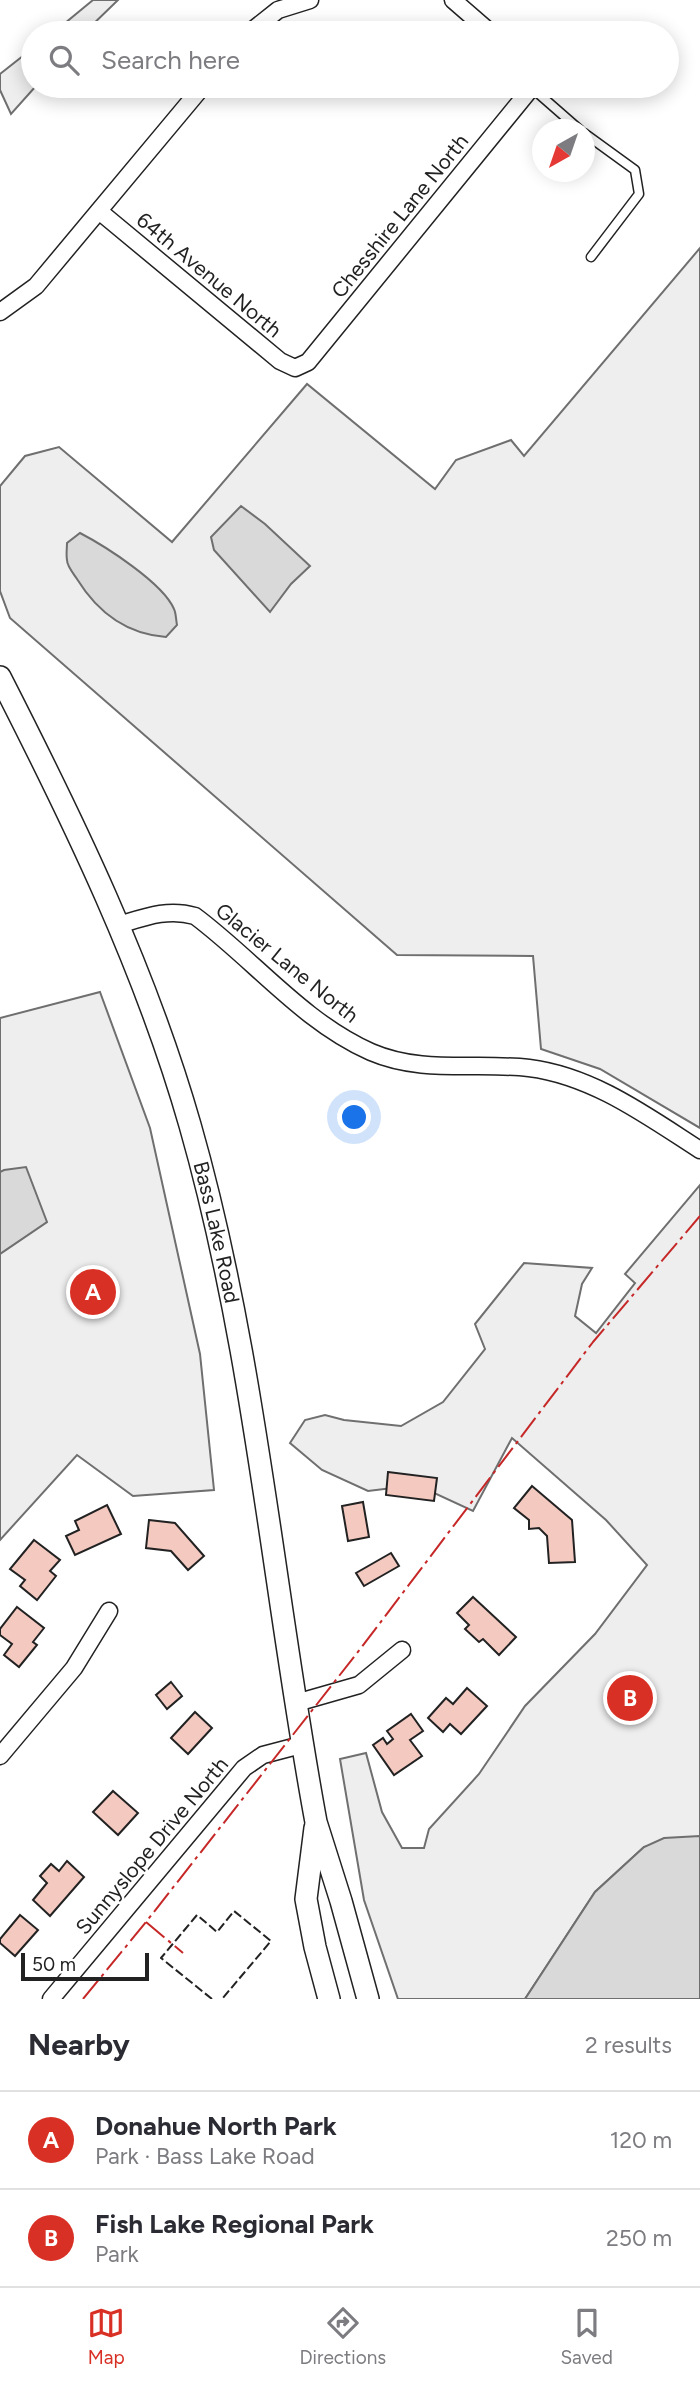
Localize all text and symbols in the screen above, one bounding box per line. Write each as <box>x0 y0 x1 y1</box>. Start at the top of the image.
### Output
search box <box>21 21 679 98</box>
icon: search <box>45 41 83 79</box>
text: Search here <box>101 44 240 76</box>
north arrow <box>532 119 595 182</box>
street label: Chesshire Lane North <box>326 129 473 303</box>
street label: 64th Avenue North <box>132 207 287 342</box>
street label: Glacier Lane North <box>211 897 364 1028</box>
your location <box>337 1100 371 1134</box>
street label: Bass Lake Road <box>188 1158 245 1305</box>
pin: A <box>70 1266 116 1318</box>
pin: B <box>607 1672 653 1724</box>
street label: Sunnyslope Drive North <box>70 1752 233 1939</box>
scale bar <box>21 1950 149 1982</box>
text: 50 m <box>32 1953 76 1976</box>
text: Nearby <box>28 2026 130 2063</box>
text: 2 results <box>585 2031 672 2059</box>
text: Donahue North Park <box>95 2110 337 2142</box>
text: A <box>43 2126 59 2154</box>
text: 120 m <box>610 2126 672 2154</box>
text: Park · Bass Lake Road <box>95 2142 315 2170</box>
text: Fish Lake Regional Park <box>95 2208 374 2240</box>
text: B <box>44 2224 58 2252</box>
text: 250 m <box>606 2224 672 2252</box>
text: Park <box>95 2240 139 2268</box>
tab: Map <box>87 2304 125 2369</box>
tab: Directions <box>299 2304 386 2369</box>
tab: Saved <box>560 2304 613 2369</box>

